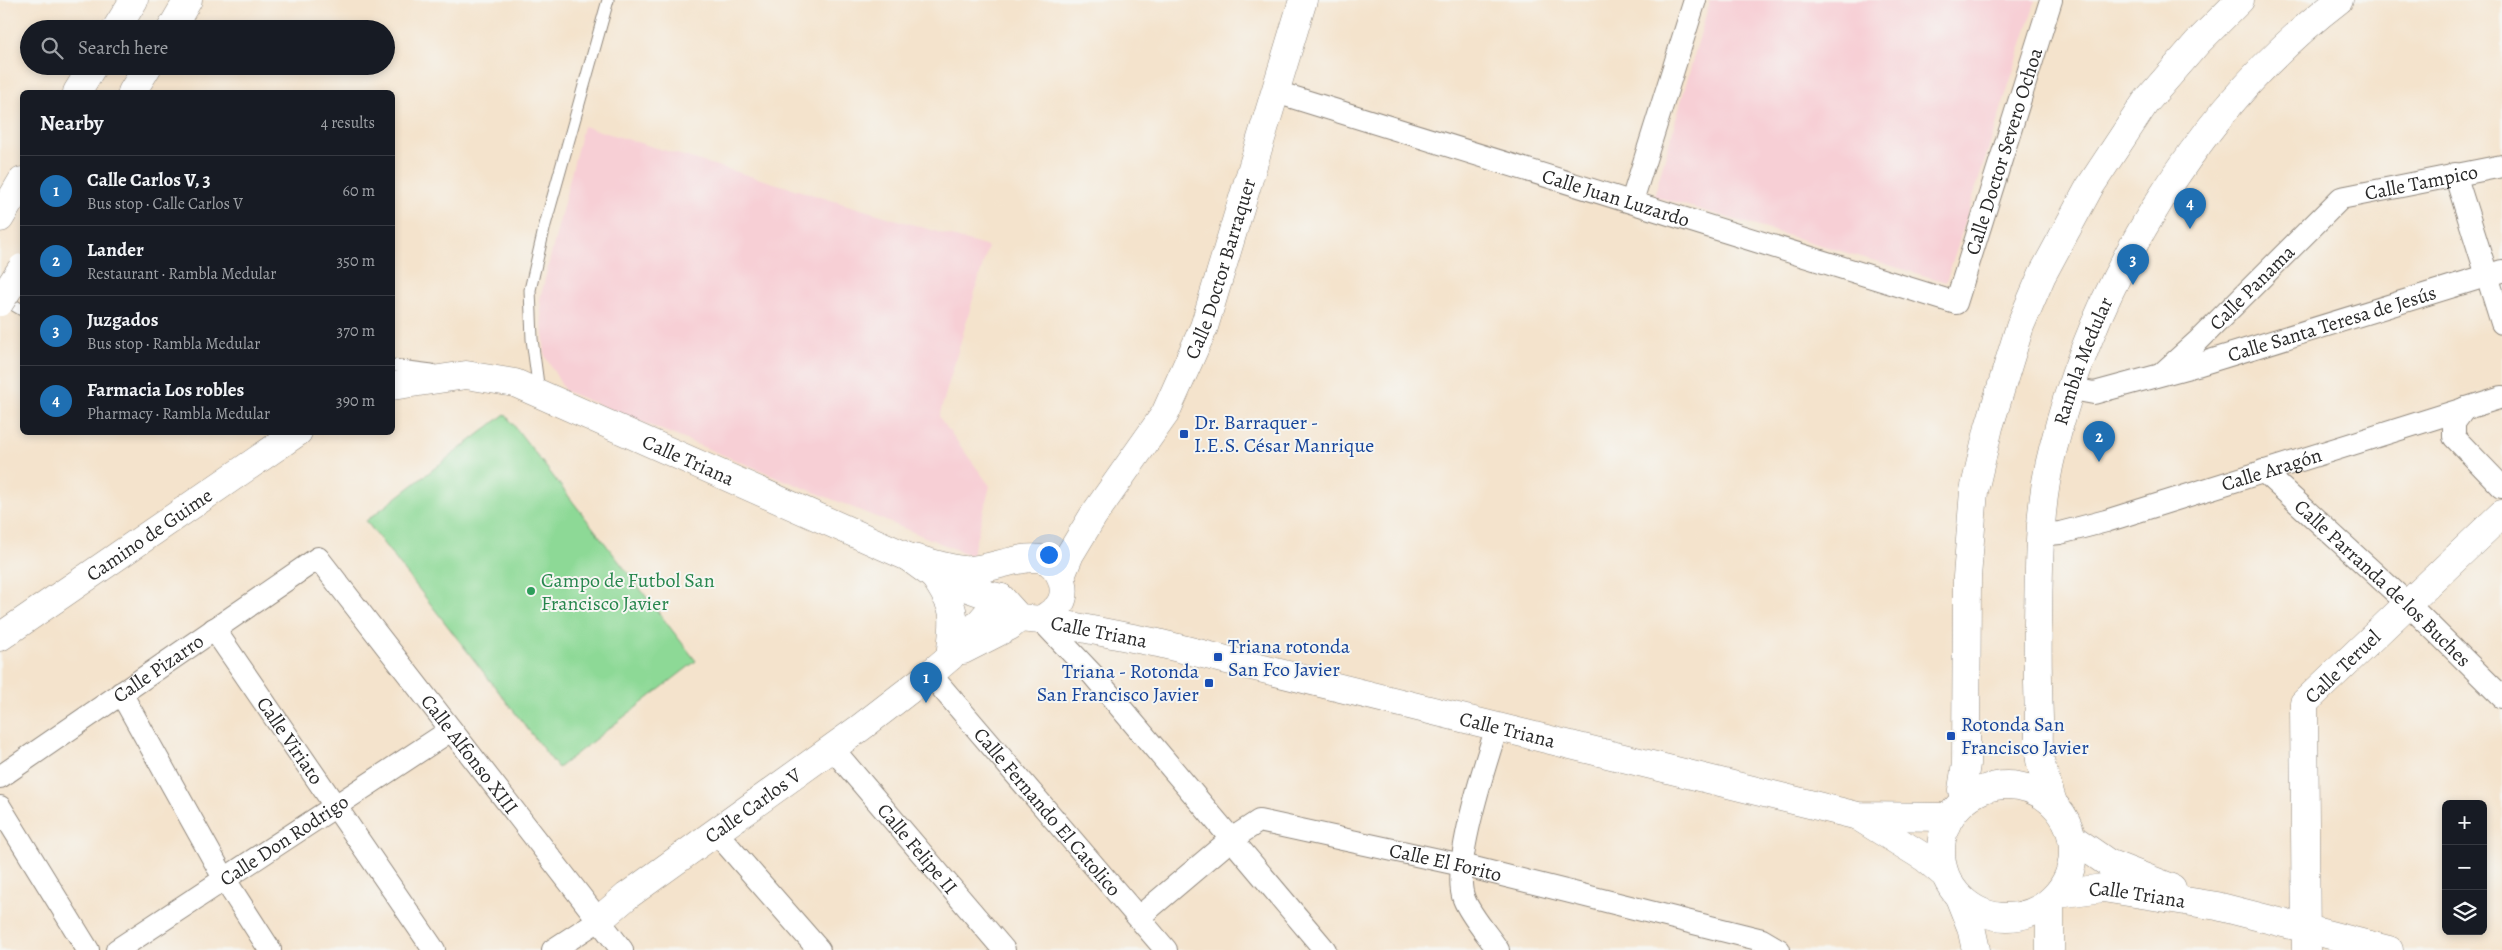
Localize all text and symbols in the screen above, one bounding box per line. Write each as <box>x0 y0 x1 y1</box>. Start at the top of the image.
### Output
search box <box>20 20 395 75</box>
icon: search <box>38 34 66 62</box>
text: Search here <box>78 35 168 61</box>
street label: Calle Doctor Severo Ochoa <box>1958 44 2049 258</box>
text: Nearby <box>40 109 103 137</box>
text: 4 results <box>321 112 375 134</box>
street label: Calle Tampico <box>2362 158 2480 206</box>
street label: Calle Juan Luzardo <box>1539 162 1693 233</box>
text: Calle Carlos V, 3 <box>87 167 211 193</box>
street label: Calle Doctor Barraquer <box>1178 174 1262 363</box>
text: 1 <box>53 180 59 202</box>
text: 60 m <box>343 180 375 202</box>
pin: 4 <box>2174 188 2206 229</box>
text: Bus stop · Calle Carlos V <box>87 193 243 215</box>
text: Lander <box>87 237 144 263</box>
street label: Calle Panama <box>2203 238 2301 336</box>
pin: 3 <box>2117 244 2149 285</box>
text: 2 <box>52 250 60 272</box>
text: 350 m <box>336 250 375 272</box>
text: Restaurant · Rambla Medular <box>87 263 276 285</box>
street label: Calle Santa Teresa de Jesús <box>2224 279 2439 368</box>
street label: Rambla Medular <box>2047 292 2119 428</box>
text: Juzgados <box>87 307 158 333</box>
text: 3 <box>53 320 59 342</box>
text: 370 m <box>337 320 375 342</box>
text: Bus stop · Rambla Medular <box>87 333 260 355</box>
text: Farmacia Los robles <box>87 377 244 403</box>
text: 4 <box>52 390 60 412</box>
text: 390 m <box>336 390 375 412</box>
text: Pharmacy · Rambla Medular <box>87 403 270 425</box>
place label: Dr. Barraquer - I.E.S. César Manrique <box>1194 409 1374 459</box>
pin: 2 <box>2083 421 2115 462</box>
street label: Calle Triana <box>638 428 739 492</box>
marker: Dr. Barraquer - I.E.S. César Manrique <box>1178 428 1190 440</box>
street label: Calle Aragón <box>2218 441 2325 498</box>
street label: Camino de Guime <box>81 481 218 587</box>
street label: Calle Parranda de los Buches <box>2289 493 2477 673</box>
your location <box>1036 542 1062 568</box>
place label: Campo de Futbol San Francisco Javier <box>541 567 715 617</box>
marker: Campo de Futbol San Francisco Javier <box>525 585 537 597</box>
street label: Calle Triana <box>1048 609 1150 654</box>
street label: Calle Teruel <box>2298 624 2386 709</box>
street label: Calle Pizarro <box>107 627 209 709</box>
place label: Triana rotonda San Fco Javier <box>1228 633 1351 683</box>
marker: Triana rotonda San Fco Javier <box>1212 651 1224 663</box>
place label: Triana - Rotonda San Francisco Javier <box>1037 658 1200 708</box>
pin: 1 <box>910 662 942 703</box>
marker: Triana - Rotonda San Francisco Javier <box>1203 677 1215 689</box>
street label: Calle Alfonso XIII <box>415 688 525 819</box>
street label: Calle Viriato <box>251 691 330 790</box>
street label: Calle Triana <box>1457 705 1559 754</box>
place label: Rotonda San Francisco Javier <box>1961 711 2089 761</box>
street label: Calle Fernando El Catolico <box>968 721 1128 902</box>
marker: Rotonda San Francisco Javier <box>1945 730 1957 742</box>
street label: Calle Carlos V <box>699 761 807 849</box>
street label: Calle Don Rodrigo <box>214 788 354 892</box>
street label: Calle Felipe II <box>871 797 964 900</box>
map controls <box>2442 800 2487 935</box>
button: + <box>2442 800 2487 845</box>
street label: Calle El Forito <box>1387 836 1505 888</box>
button: − <box>2442 845 2487 890</box>
street label: Calle Triana <box>2087 874 2188 914</box>
button: layers <box>2442 890 2487 935</box>

